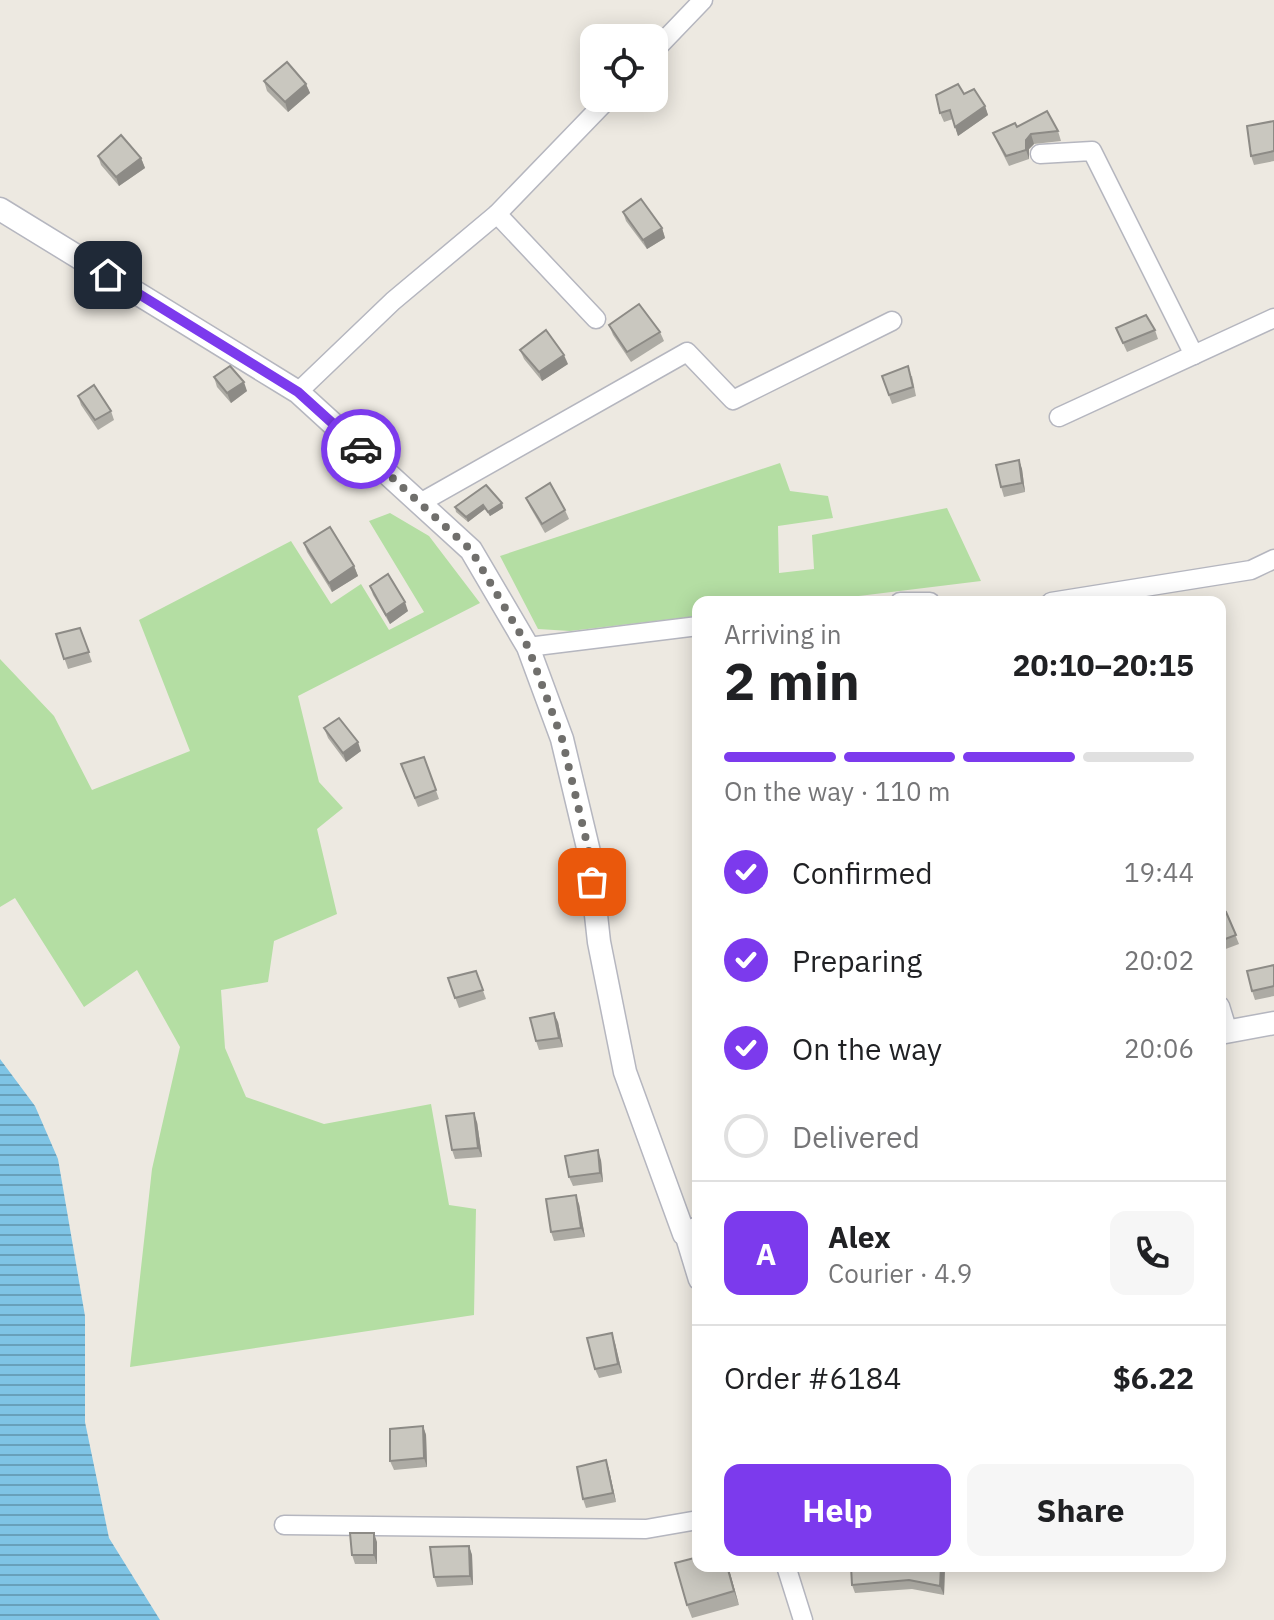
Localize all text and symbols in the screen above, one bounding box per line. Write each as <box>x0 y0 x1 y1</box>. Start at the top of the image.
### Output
map controls <box>580 24 668 112</box>
button: locate <box>580 24 668 112</box>
pin <box>74 241 142 309</box>
icon: home <box>86 253 130 297</box>
courier <box>321 409 401 489</box>
icon: car <box>339 427 383 471</box>
text: Arriving in <box>724 617 841 651</box>
text: 20:10–20:15 <box>1013 645 1194 684</box>
text: 2 min <box>724 647 860 714</box>
text: On the way · 110 m <box>724 774 950 808</box>
pin <box>558 848 626 916</box>
icon: check <box>724 850 768 894</box>
text: Confirmed <box>792 853 933 892</box>
text: 19:44 <box>1124 855 1194 889</box>
icon: bag <box>570 860 614 904</box>
icon: check <box>724 938 768 982</box>
text: Preparing <box>792 941 922 980</box>
text: 20:02 <box>1124 943 1194 977</box>
icon: check <box>724 1026 768 1070</box>
text: On the way <box>792 1029 942 1068</box>
text: 20:06 <box>1124 1031 1194 1065</box>
text: Delivered <box>792 1117 920 1156</box>
button: phone <box>1110 1211 1194 1295</box>
text: Alex <box>828 1217 891 1256</box>
text: A <box>756 1234 776 1273</box>
text: Courier · 4.9 <box>828 1256 972 1290</box>
text: Order #6184 <box>724 1358 901 1397</box>
text: $6.22 <box>1113 1358 1194 1397</box>
button: Help <box>724 1464 951 1556</box>
button: Share <box>967 1464 1194 1556</box>

